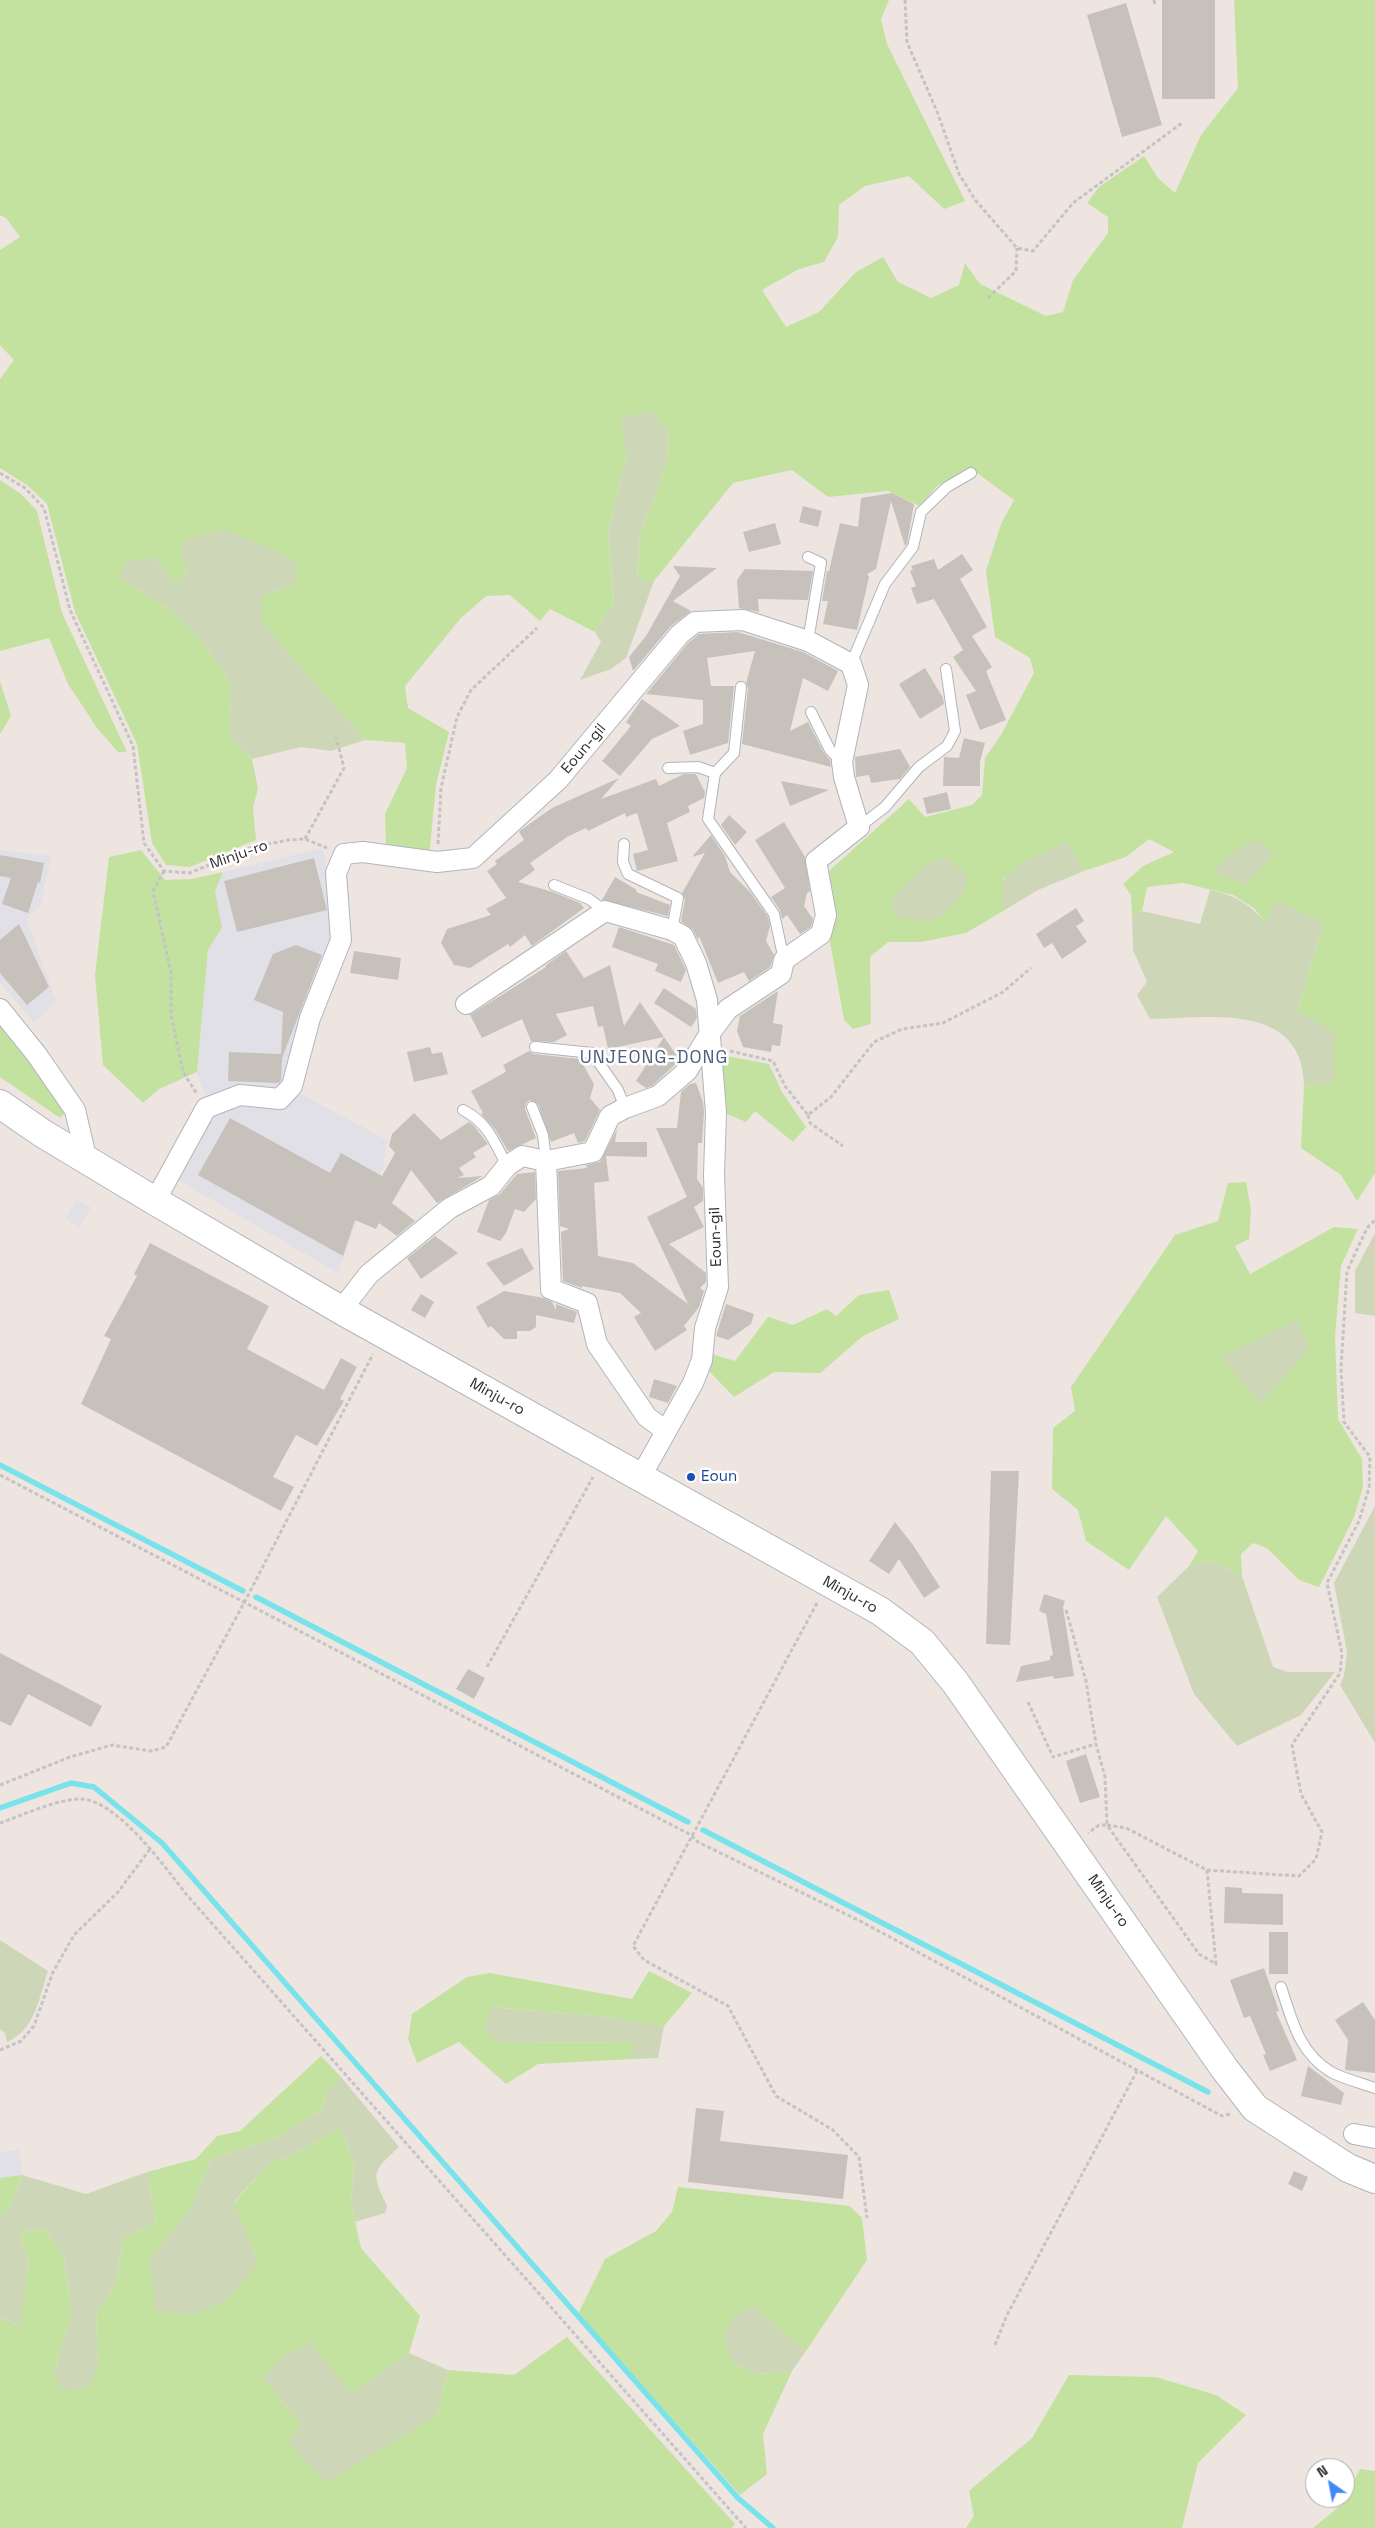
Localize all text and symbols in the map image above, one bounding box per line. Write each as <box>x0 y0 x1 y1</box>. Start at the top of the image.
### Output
street label: Eoun-gil <box>558 720 610 778</box>
street label: Minju-ro <box>208 837 270 873</box>
district label: UNJEONG-DONG <box>578 1047 730 1069</box>
street label: Eoun-gil <box>706 1207 726 1267</box>
street label: Minju-ro <box>466 1375 528 1419</box>
place label: Eoun <box>701 1468 737 1486</box>
marker: Eoun <box>685 1471 697 1483</box>
street label: Minju-ro <box>819 1573 881 1617</box>
street label: Minju-ro <box>1083 1871 1133 1931</box>
north arrow <box>1305 2458 1355 2508</box>
text: N <box>1314 2461 1331 2481</box>

